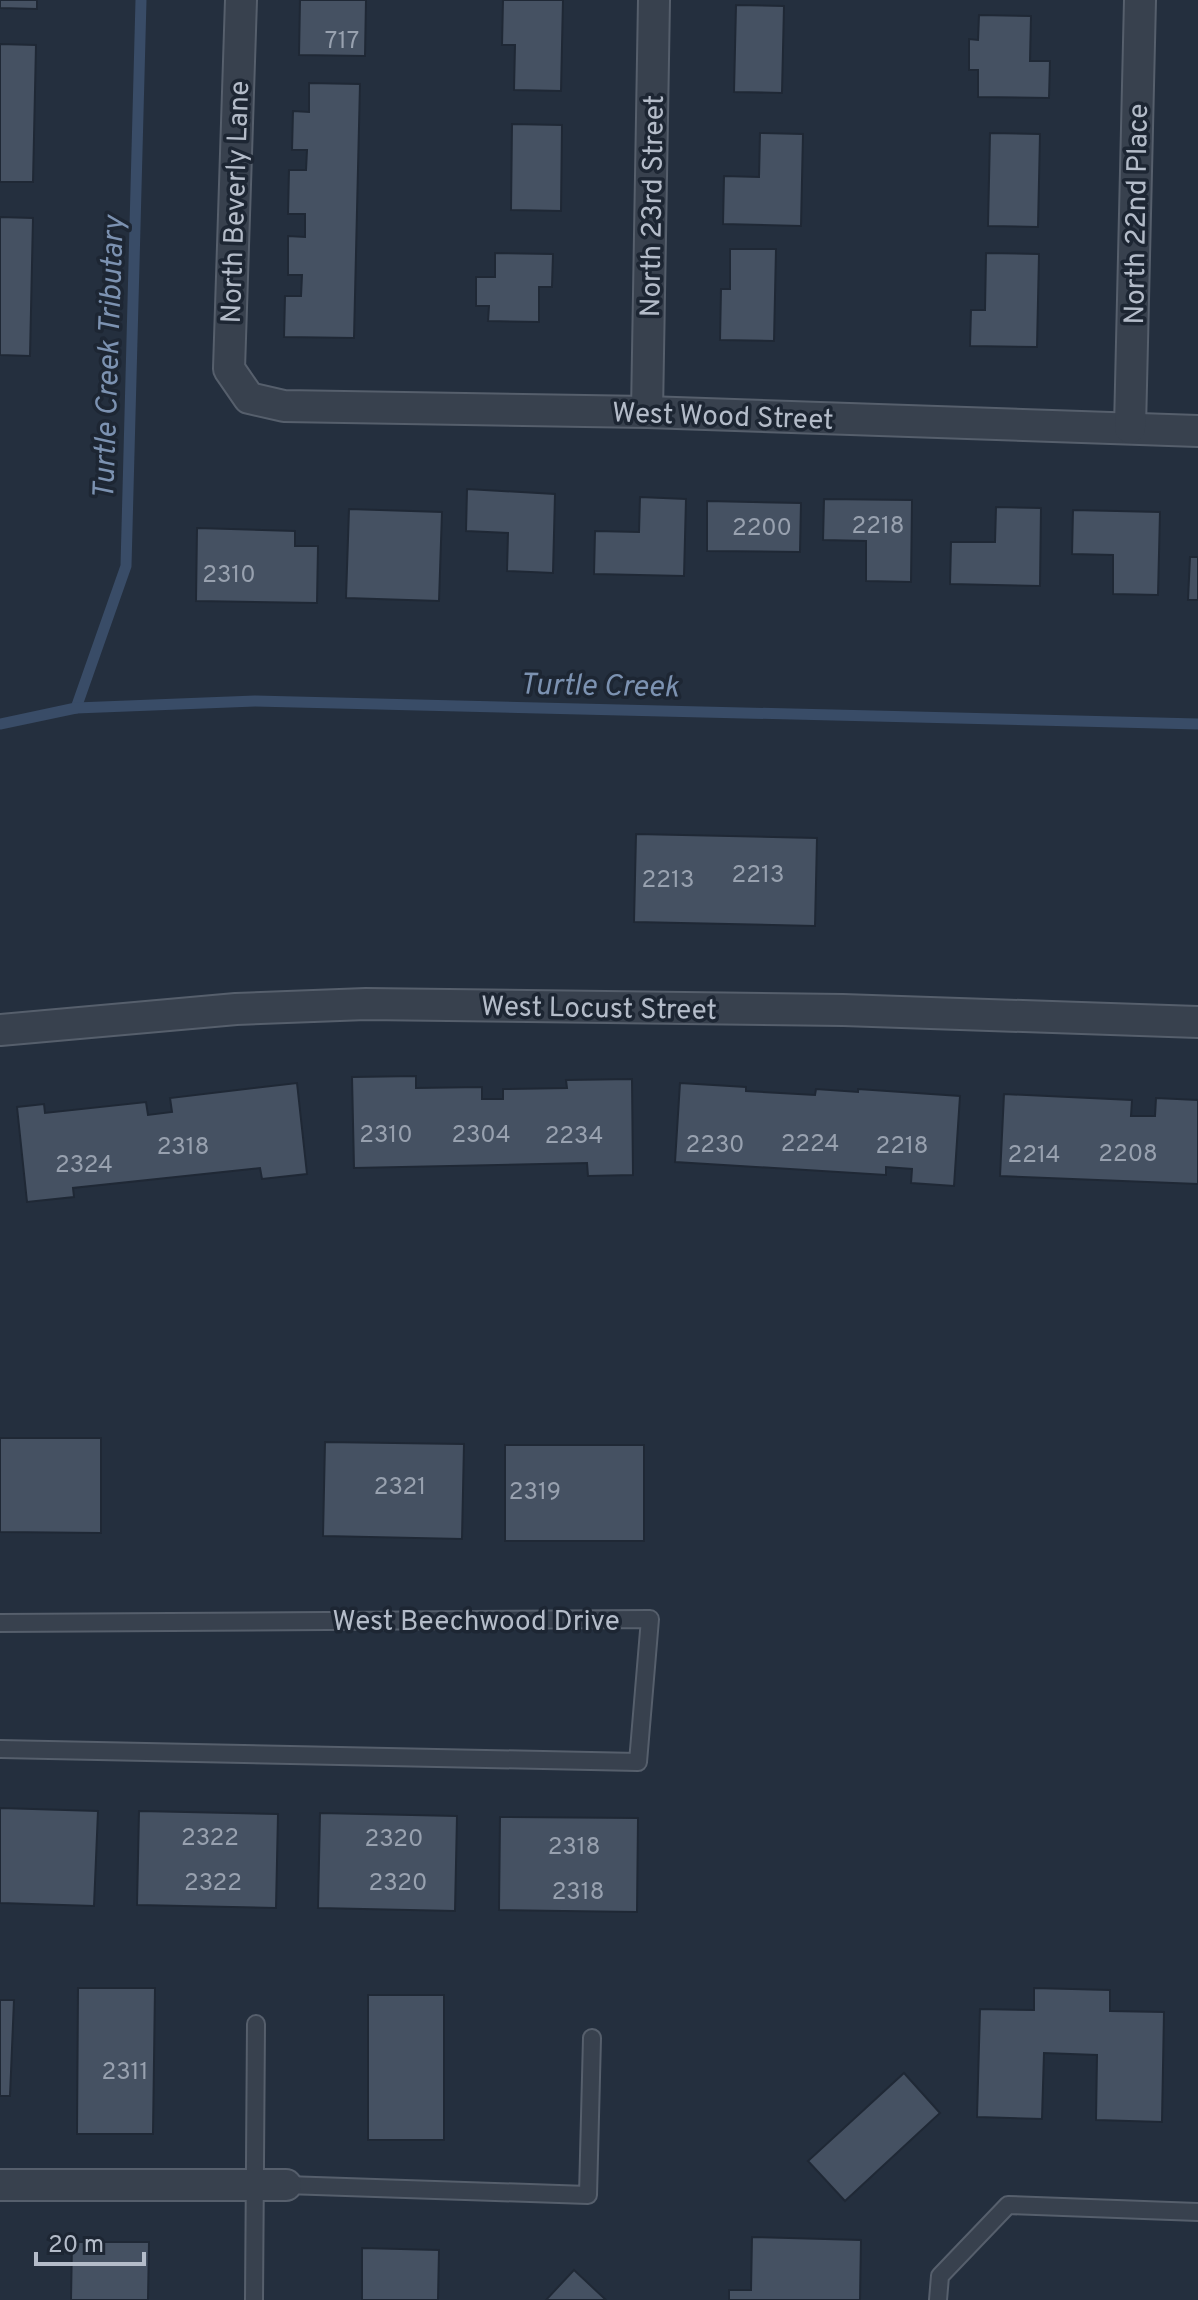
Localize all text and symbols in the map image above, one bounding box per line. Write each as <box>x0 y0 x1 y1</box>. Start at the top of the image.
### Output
house number: 717 <box>325 27 359 57</box>
street label: North Beverly Lane <box>215 80 259 324</box>
street label: North 23rd Street <box>634 94 674 318</box>
street label: North 22nd Place <box>1118 103 1158 325</box>
water label: Turtle Creek Tributary <box>87 213 134 501</box>
street label: West Wood Street <box>611 396 834 440</box>
house number: 2218 <box>852 512 905 542</box>
house number: 2200 <box>732 514 792 544</box>
house number: 2310 <box>202 561 256 591</box>
water label: Turtle Creek <box>519 668 680 707</box>
house number: 2213 <box>732 861 784 891</box>
house number: 2213 <box>642 866 694 896</box>
street label: West Locust Street <box>481 990 717 1030</box>
house number: 2310 <box>359 1121 413 1151</box>
house number: 2304 <box>451 1121 511 1151</box>
house number: 2234 <box>545 1122 603 1152</box>
house number: 2224 <box>781 1130 839 1160</box>
house number: 2230 <box>686 1131 745 1161</box>
house number: 2218 <box>876 1132 929 1162</box>
house number: 2318 <box>157 1133 209 1163</box>
house number: 2208 <box>1098 1140 1158 1170</box>
house number: 2214 <box>1008 1141 1060 1171</box>
house number: 2324 <box>55 1151 113 1181</box>
house number: 2321 <box>374 1473 426 1503</box>
house number: 2319 <box>509 1478 561 1508</box>
street label: West Beechwood Drive <box>332 1605 620 1641</box>
house number: 2322 <box>181 1824 239 1854</box>
house number: 2320 <box>365 1825 423 1855</box>
house number: 2318 <box>548 1833 600 1863</box>
house number: 2322 <box>184 1869 242 1899</box>
house number: 2320 <box>369 1869 427 1899</box>
house number: 2318 <box>552 1878 604 1908</box>
house number: 2311 <box>102 2058 149 2088</box>
scale bar <box>36 2216 144 2266</box>
text: 20 m <box>48 2231 104 2261</box>

